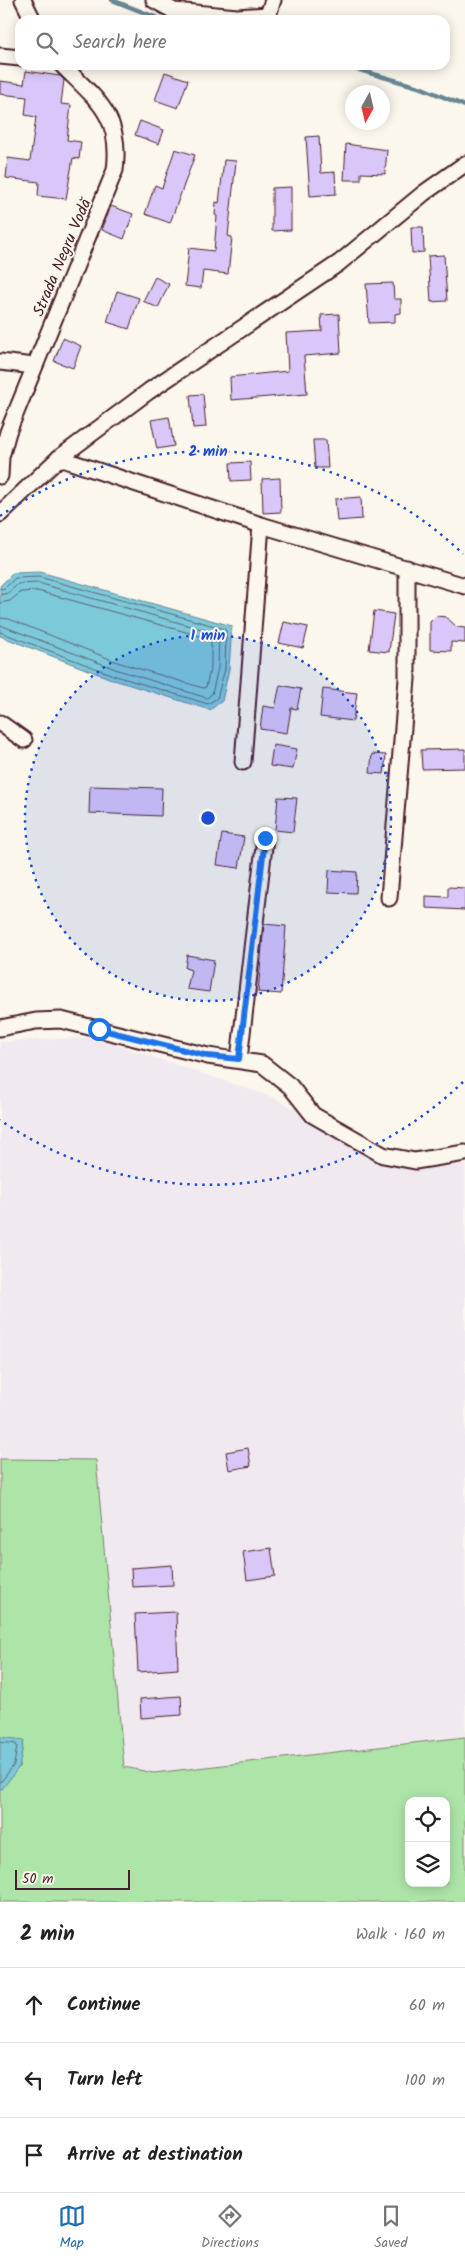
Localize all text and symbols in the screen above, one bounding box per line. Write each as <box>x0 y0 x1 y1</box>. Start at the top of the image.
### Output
search box <box>15 15 450 70</box>
text: Search here <box>73 28 167 58</box>
icon: search <box>33 29 61 57</box>
north arrow <box>345 85 390 130</box>
street label: Strada Negru Vodă <box>26 194 99 320</box>
text: 2 min <box>188 440 228 464</box>
text: 1 min <box>191 624 225 648</box>
centre of rings <box>199 809 217 827</box>
route end <box>254 827 277 850</box>
route start <box>88 1018 111 1041</box>
map controls <box>405 1797 450 1887</box>
button: locate <box>405 1797 450 1842</box>
button: layers <box>405 1842 450 1887</box>
scale bar <box>15 1867 130 1890</box>
text: 50 m <box>22 1868 53 1890</box>
text: 2 min <box>20 1918 75 1951</box>
text: Walk · 160 m <box>356 1922 445 1947</box>
text: Continue <box>67 1990 140 2020</box>
icon: ahead <box>20 1991 48 2019</box>
text: 60 m <box>409 1993 445 2018</box>
text: Turn left <box>67 2065 142 2095</box>
icon: left <box>20 2066 48 2094</box>
text: 100 m <box>405 2068 445 2093</box>
text: Arrive at destination <box>67 2140 243 2170</box>
icon: arrive <box>20 2141 48 2169</box>
tab: Map <box>58 2202 86 2254</box>
tab: Directions <box>201 2202 259 2254</box>
tab: Saved <box>374 2202 407 2254</box>

